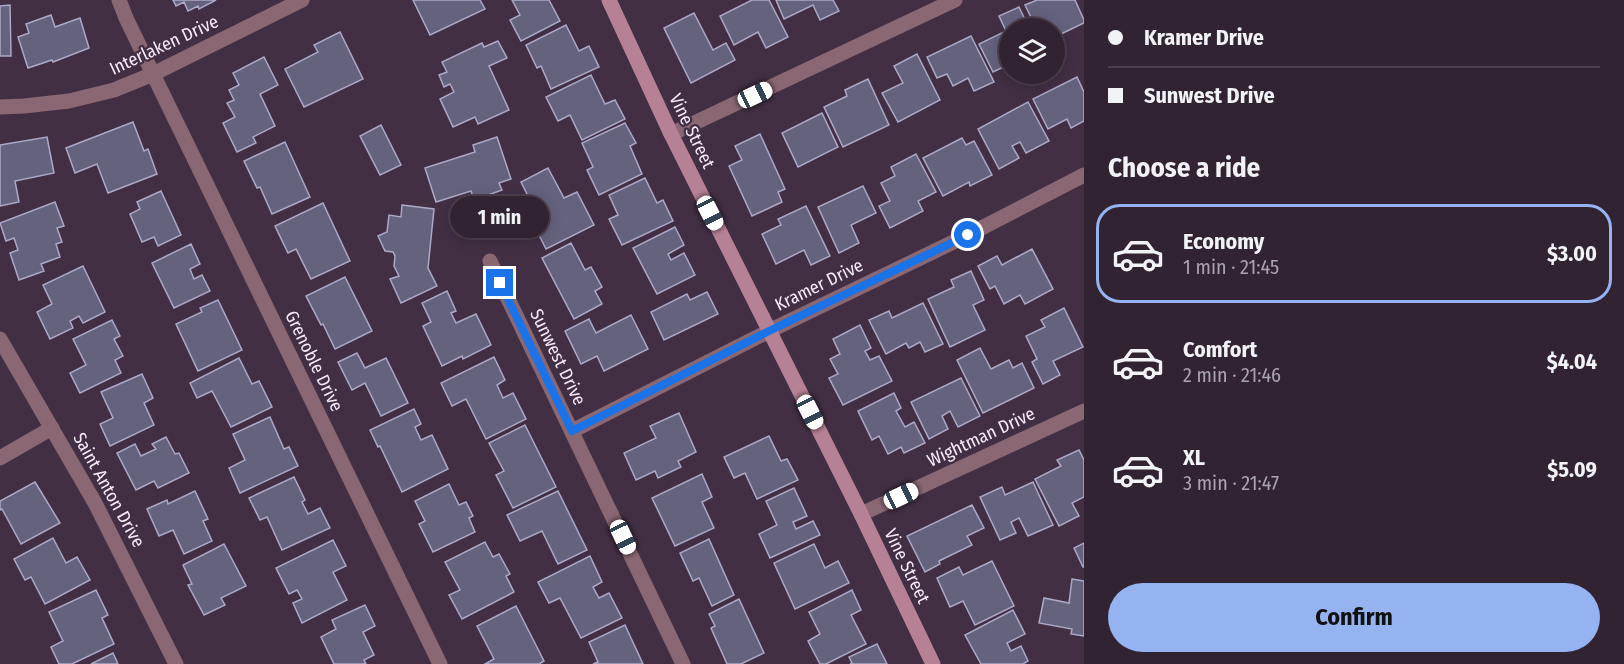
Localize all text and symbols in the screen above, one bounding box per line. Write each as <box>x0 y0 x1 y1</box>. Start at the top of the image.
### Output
street label: Interlaken Drive <box>106 10 222 80</box>
map controls <box>999 18 1065 84</box>
button: layers <box>999 18 1065 84</box>
text: Kramer Drive <box>1144 24 1264 51</box>
car <box>735 79 775 111</box>
text: Sunwest Drive <box>1144 82 1275 109</box>
street label: Vine Street <box>664 90 720 172</box>
text: Choose a ride <box>1108 152 1260 184</box>
car <box>694 193 726 233</box>
callout: 1 min <box>450 196 550 238</box>
text: 1 min <box>478 205 521 229</box>
route start <box>954 221 981 248</box>
icon: car <box>1111 227 1165 281</box>
text: Economy <box>1183 228 1264 255</box>
text: $3.00 <box>1547 240 1597 267</box>
street label: Kramer Drive <box>771 254 867 316</box>
text: 1 min · 21:45 <box>1183 255 1279 279</box>
route end <box>486 269 513 296</box>
street label: Sunwest Drive <box>525 305 591 409</box>
street label: Grenoble Drive <box>280 307 348 415</box>
icon: car <box>1111 335 1165 389</box>
text: Comfort <box>1183 336 1257 363</box>
text: $4.04 <box>1547 348 1597 375</box>
text: 2 min · 21:46 <box>1183 363 1281 387</box>
car <box>794 392 826 432</box>
street label: Wightman Drive <box>924 402 1038 472</box>
street label: Saint Anton Drive <box>68 429 150 551</box>
icon: car <box>1111 443 1165 497</box>
text: XL <box>1183 444 1205 471</box>
text: $5.09 <box>1547 456 1597 483</box>
text: 3 min · 21:47 <box>1183 471 1279 495</box>
car <box>881 480 921 512</box>
car <box>607 517 639 557</box>
street label: Vine Street <box>879 525 935 607</box>
button: Confirm <box>1108 583 1600 652</box>

